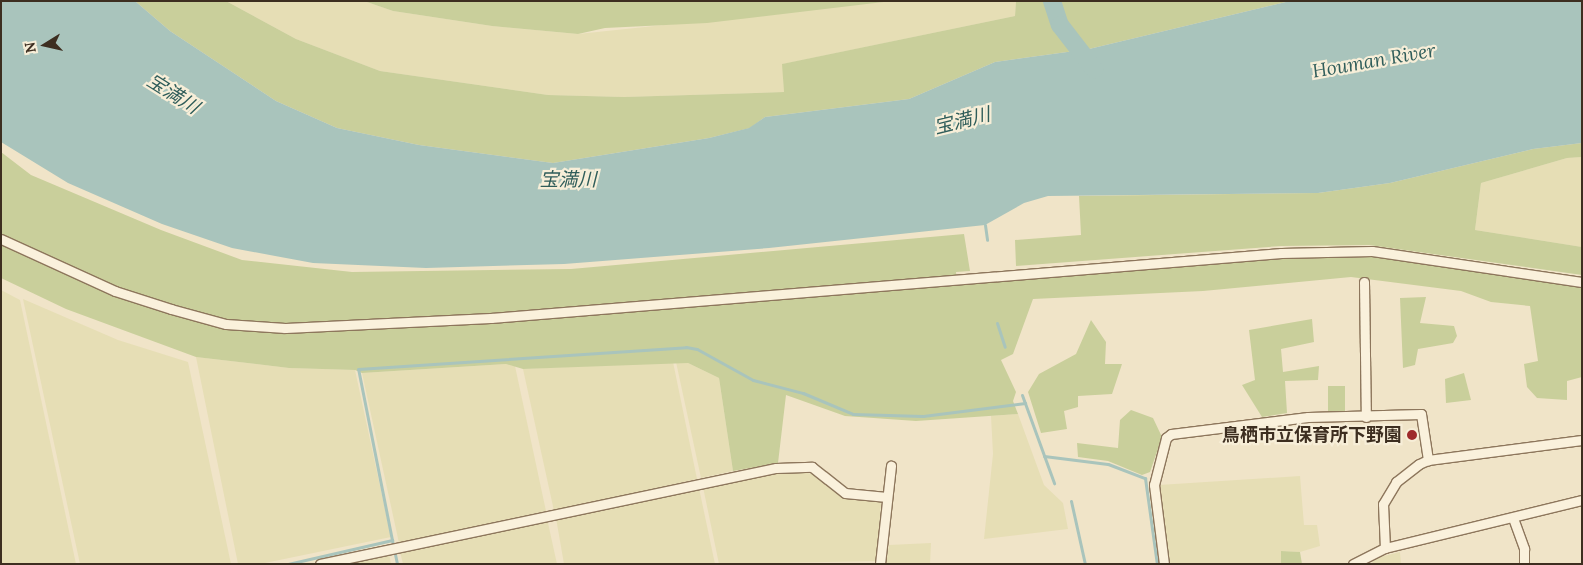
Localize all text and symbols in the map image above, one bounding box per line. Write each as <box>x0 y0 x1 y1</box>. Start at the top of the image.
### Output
north arrow <box>20 20 70 70</box>
water label: Houman River <box>1310 39 1438 83</box>
text: N <box>20 41 40 55</box>
water label: 宝満川 <box>143 69 203 119</box>
water label: 宝満川 <box>932 103 992 139</box>
water label: 宝満川 <box>540 169 596 191</box>
place label: 鳥栖市立保育所下野園 <box>1222 424 1402 446</box>
marker: 鳥栖市立保育所下野園 <box>1406 429 1418 441</box>

